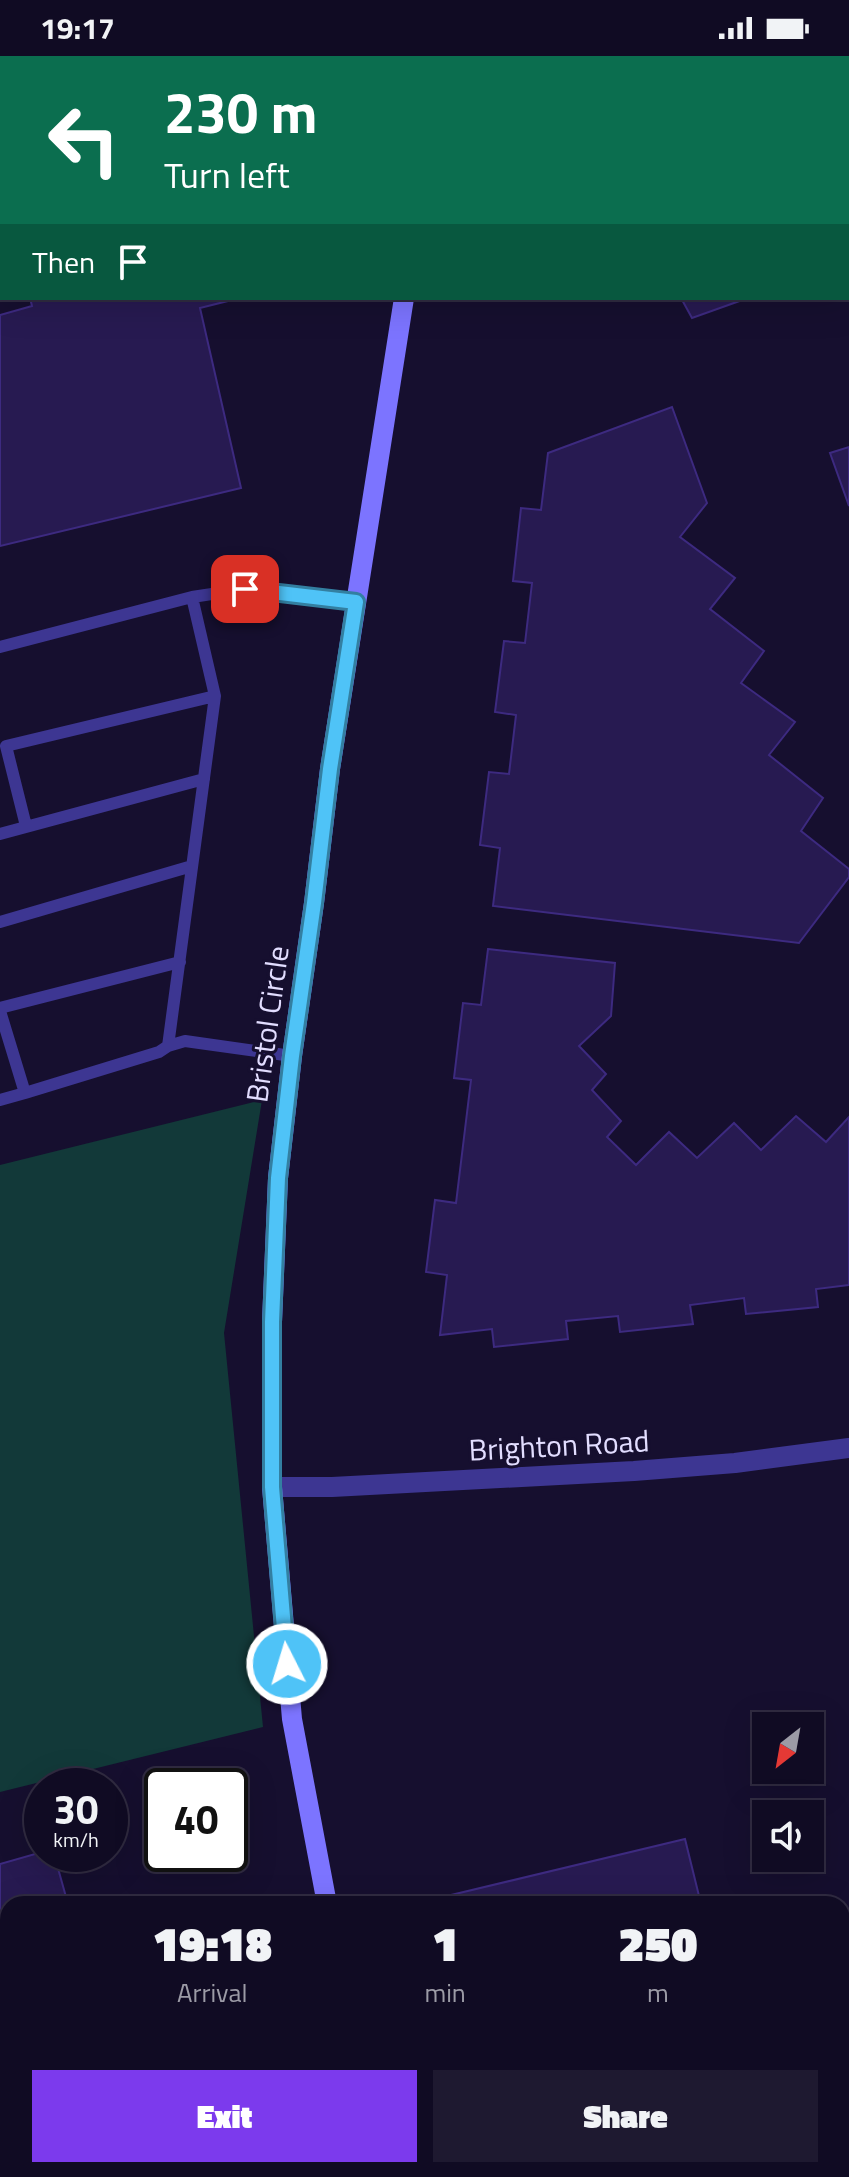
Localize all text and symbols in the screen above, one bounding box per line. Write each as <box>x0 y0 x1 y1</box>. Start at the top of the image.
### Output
text: 19:17 <box>40 5 115 51</box>
text: 230 m <box>164 70 317 155</box>
icon: left <box>32 88 136 192</box>
text: Turn left <box>164 147 290 202</box>
text: Then <box>32 239 95 285</box>
icon: arrive <box>111 240 155 284</box>
pin <box>211 555 279 623</box>
icon: arrive <box>223 567 267 611</box>
street label: Bristol Circle <box>233 943 301 1105</box>
street label: Brighton Road <box>467 1417 651 1473</box>
position arrow <box>245 1622 329 1706</box>
north arrow <box>752 1712 824 1784</box>
map controls <box>752 1712 824 1872</box>
speed limit sign: 40 <box>144 1768 248 1872</box>
text: 30 <box>54 1779 98 1840</box>
button: sound <box>752 1800 824 1872</box>
text: km/h <box>53 1824 99 1855</box>
text: 19:18 <box>152 1907 272 1980</box>
text: 1 <box>432 1907 458 1980</box>
text: 250 <box>618 1907 698 1980</box>
text: Arrival <box>177 1973 247 2012</box>
text: min <box>424 1973 466 2012</box>
text: m <box>647 1973 669 2012</box>
button: Exit <box>32 2070 417 2162</box>
button: Share <box>433 2070 818 2162</box>

